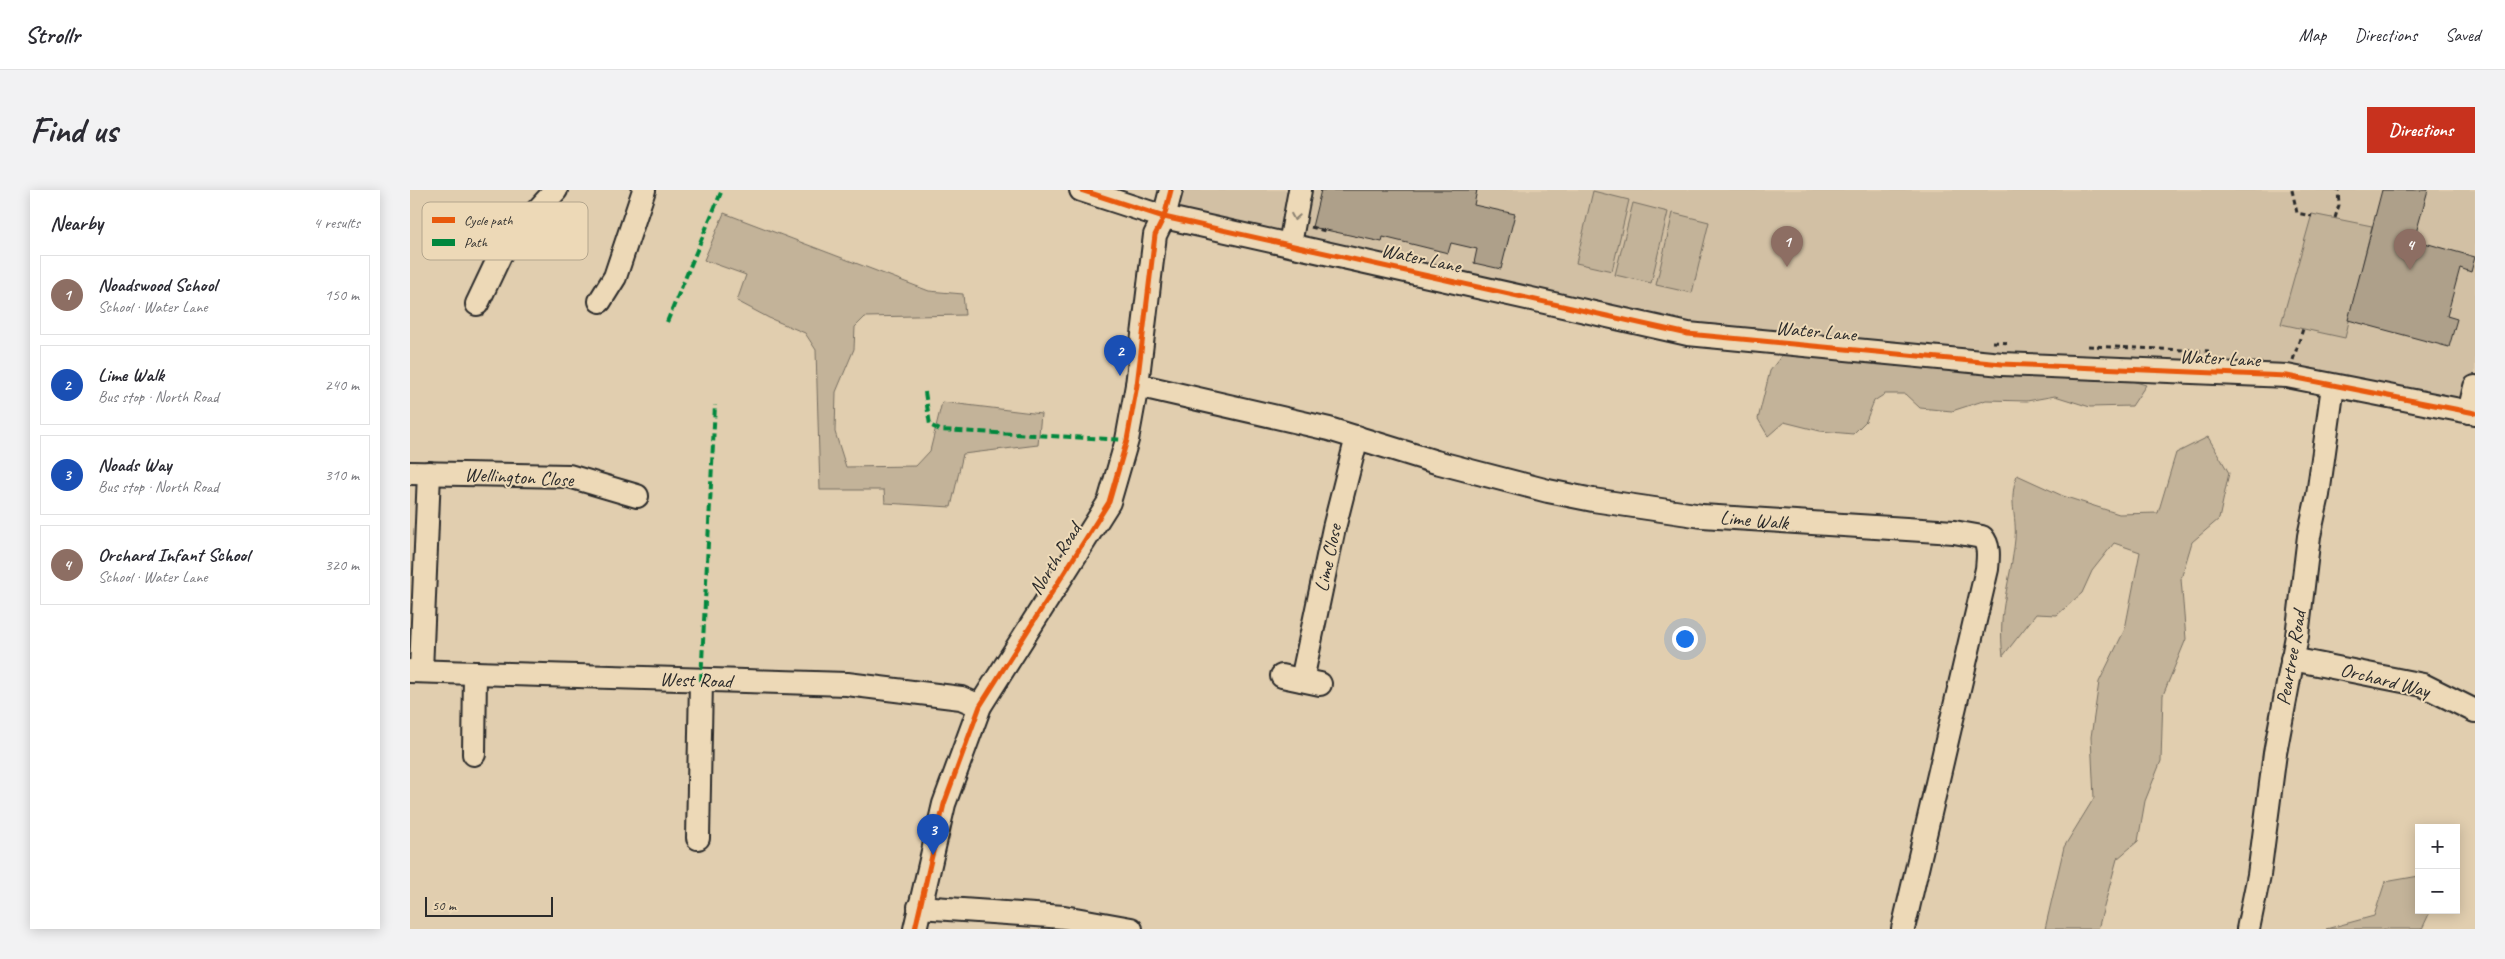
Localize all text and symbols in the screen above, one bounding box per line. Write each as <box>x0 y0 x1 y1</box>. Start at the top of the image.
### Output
text: Strollr <box>25 20 80 50</box>
text: Map <box>2299 24 2326 46</box>
text: Directions <box>2354 24 2417 46</box>
text: Saved <box>2445 24 2480 46</box>
button: Directions <box>2367 107 2475 153</box>
text: Find us <box>30 108 117 153</box>
legend <box>422 202 588 260</box>
text: Nearby <box>50 210 103 236</box>
text: Cycle path <box>464 212 513 229</box>
text: 4 results <box>313 213 360 233</box>
one-way arrow <box>1291 213 1301 222</box>
pin: 1 <box>1771 226 1803 267</box>
pin: 4 <box>2394 229 2426 270</box>
text: Path <box>464 234 488 251</box>
street label: Water Lane <box>1379 237 1464 279</box>
text: Noadswood School <box>98 273 217 297</box>
text: 1 <box>63 285 71 305</box>
text: 150 m <box>325 285 359 305</box>
text: School · Water Lane <box>98 297 208 317</box>
street label: Water Lane <box>1775 315 1859 347</box>
pin: 2 <box>1104 335 1136 376</box>
street label: Water Lane <box>2179 343 2262 373</box>
text: Lime Walk <box>98 363 164 387</box>
text: 2 <box>63 375 71 395</box>
text: 240 m <box>325 375 359 395</box>
text: Bus stop · North Road <box>98 387 219 407</box>
text: Noads Way <box>98 453 171 477</box>
street label: Wellington Close <box>464 462 575 492</box>
text: 3 <box>63 465 71 485</box>
text: 310 m <box>325 465 359 485</box>
text: Bus stop · North Road <box>98 477 219 497</box>
street label: Lime Walk <box>1719 505 1791 536</box>
street label: North Road <box>1023 516 1088 599</box>
street label: Lime Close <box>1309 520 1348 594</box>
text: Orchard Infant School <box>98 543 250 567</box>
text: 4 <box>63 555 71 575</box>
text: 320 m <box>325 555 359 575</box>
text: School · Water Lane <box>98 567 208 587</box>
street label: Peartree Road <box>2270 606 2312 707</box>
your location <box>1672 626 1698 652</box>
street label: Orchard Way <box>2338 657 2434 704</box>
street label: West Road <box>659 666 736 694</box>
pin: 3 <box>917 814 949 855</box>
map controls <box>2415 824 2460 914</box>
button: + <box>2415 824 2460 869</box>
button: − <box>2415 869 2460 914</box>
scale bar <box>425 894 552 917</box>
text: 50 m <box>432 897 456 914</box>

